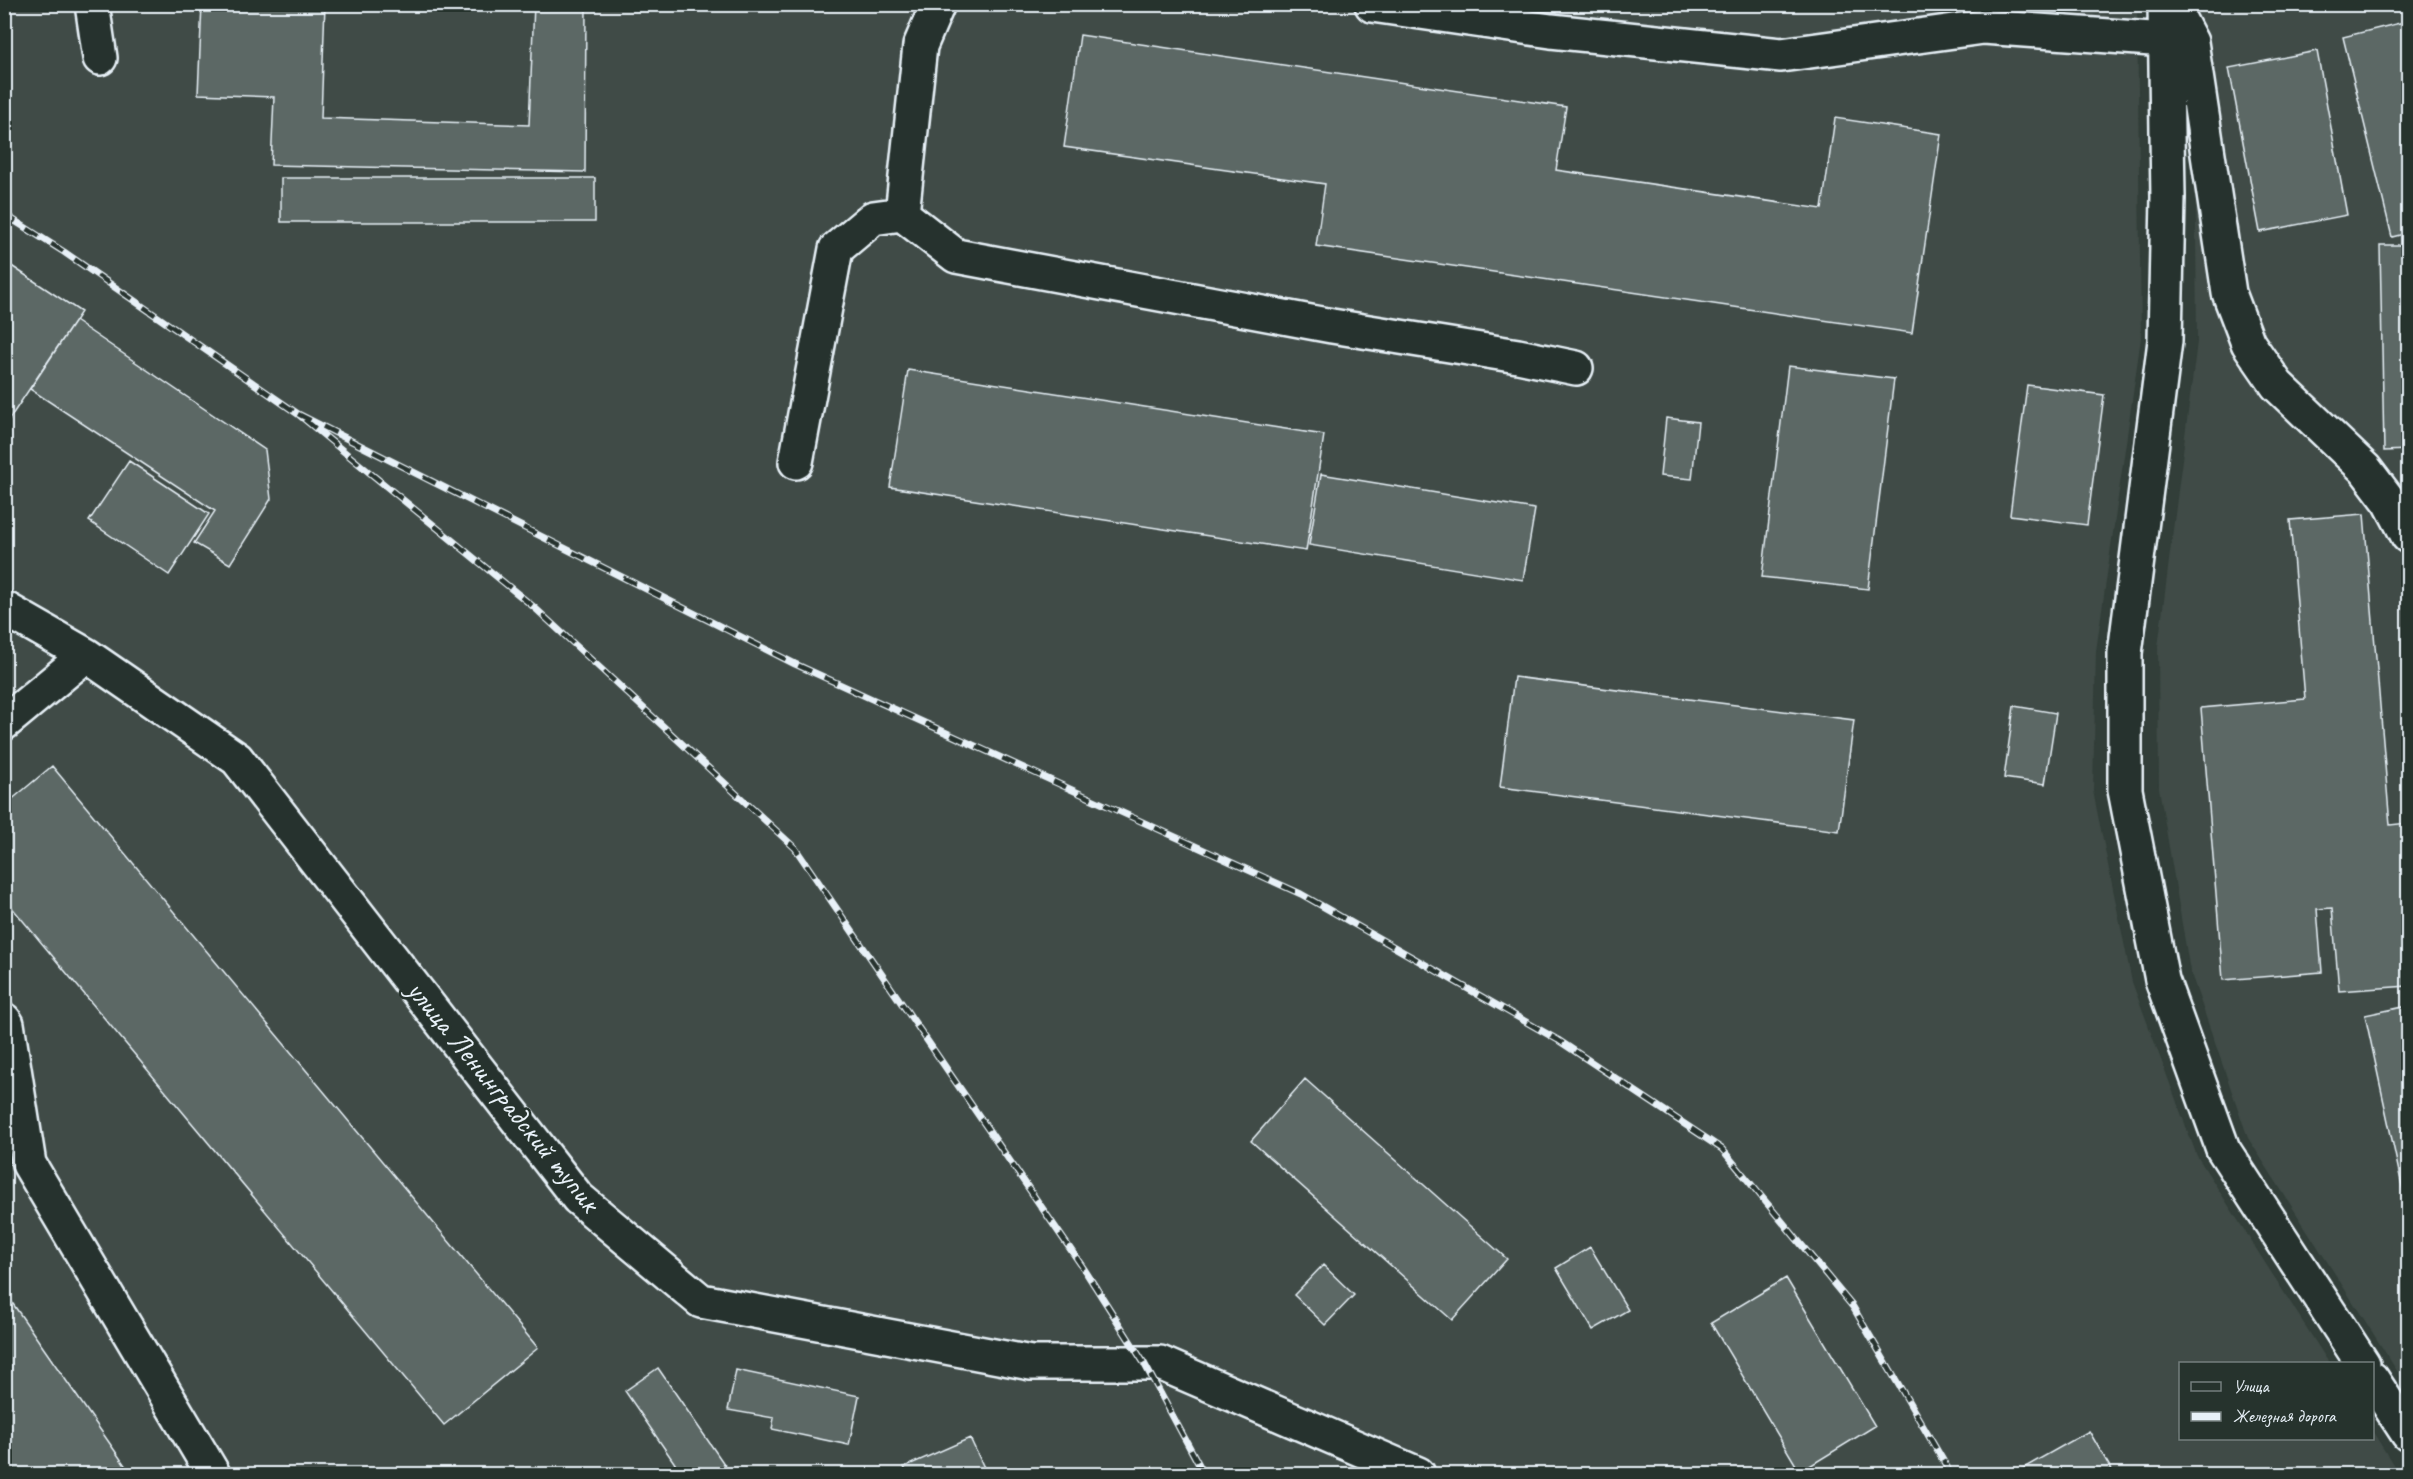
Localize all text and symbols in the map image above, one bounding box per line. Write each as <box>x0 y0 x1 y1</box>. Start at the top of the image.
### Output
street label: улица Ленинградский тупик <box>398 971 611 1221</box>
legend <box>2179 1362 2374 1440</box>
text: Улица <box>2233 1375 2270 1397</box>
text: Железная дорога <box>2233 1405 2337 1428</box>

